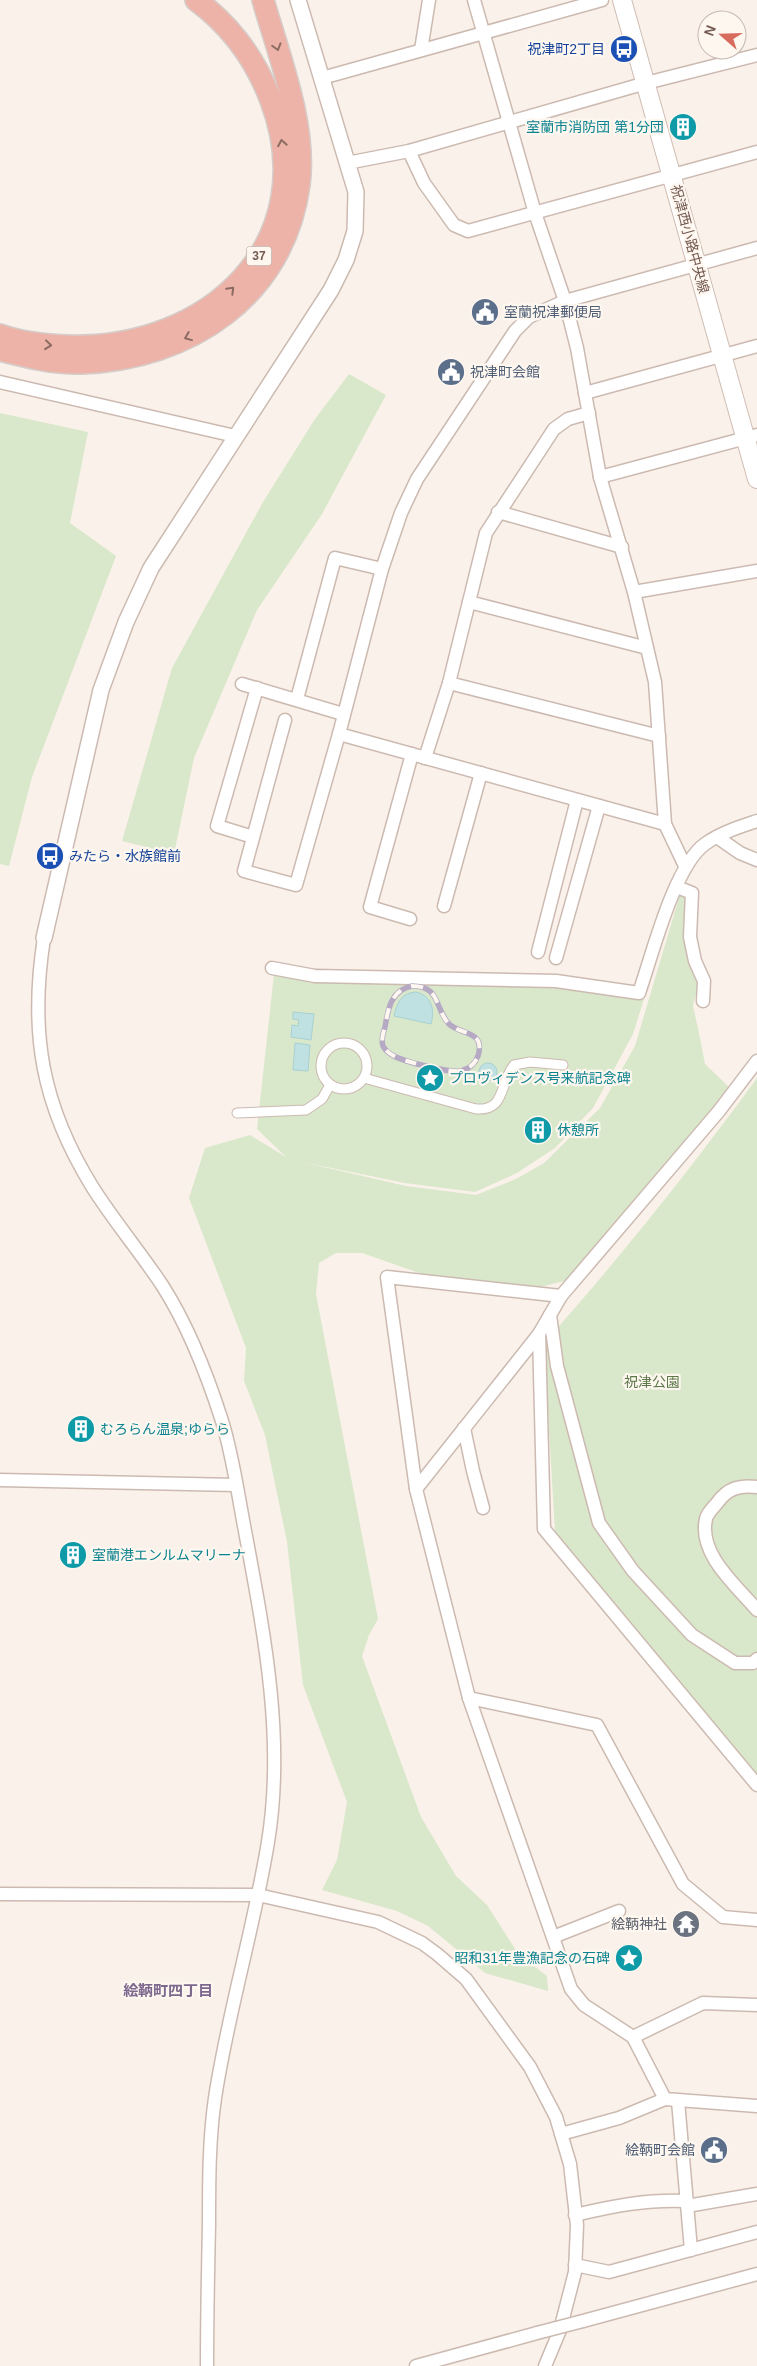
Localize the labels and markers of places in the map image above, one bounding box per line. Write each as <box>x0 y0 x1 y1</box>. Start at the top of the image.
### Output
bus stop icon: 祝津町2丁目 <box>609 34 639 64</box>
place label: 祝津町2丁目 <box>527 41 605 57</box>
building icon: 室蘭市消防団 第1分団 <box>668 112 698 142</box>
place label: 室蘭市消防団 第1分団 <box>526 119 664 135</box>
public building icon: 室蘭祝津郵便局 <box>470 297 500 327</box>
place label: 室蘭祝津郵便局 <box>504 304 602 320</box>
public building icon: 祝津町会館 <box>436 357 466 387</box>
place label: 祝津町会館 <box>470 364 540 380</box>
bus stop icon: みたら・水族館前 <box>35 841 65 871</box>
place label: みたら・水族館前 <box>69 848 181 864</box>
place icon: プロヴィデンス号来航記念碑 <box>415 1063 445 1093</box>
place label: プロヴィデンス号来航記念碑 <box>449 1070 631 1086</box>
building icon: 休憩所 <box>523 1115 553 1145</box>
place label: 休憩所 <box>557 1122 599 1138</box>
building icon: むろらん温泉;ゆらら <box>66 1414 96 1444</box>
place label: むろらん温泉;ゆらら <box>100 1421 230 1437</box>
building icon: 室蘭港エンルムマリーナ <box>58 1540 88 1570</box>
place label: 室蘭港エンルムマリーナ <box>92 1547 246 1563</box>
temple icon: 絵鞆神社 <box>671 1909 701 1939</box>
place label: 絵鞆神社 <box>611 1916 667 1932</box>
place icon: 昭和31年豊漁記念の石碑 <box>614 1943 644 1973</box>
place label: 昭和31年豊漁記念の石碑 <box>454 1950 610 1966</box>
public building icon: 絵鞆町会館 <box>699 2135 729 2165</box>
place label: 絵鞆町会館 <box>625 2142 695 2158</box>

